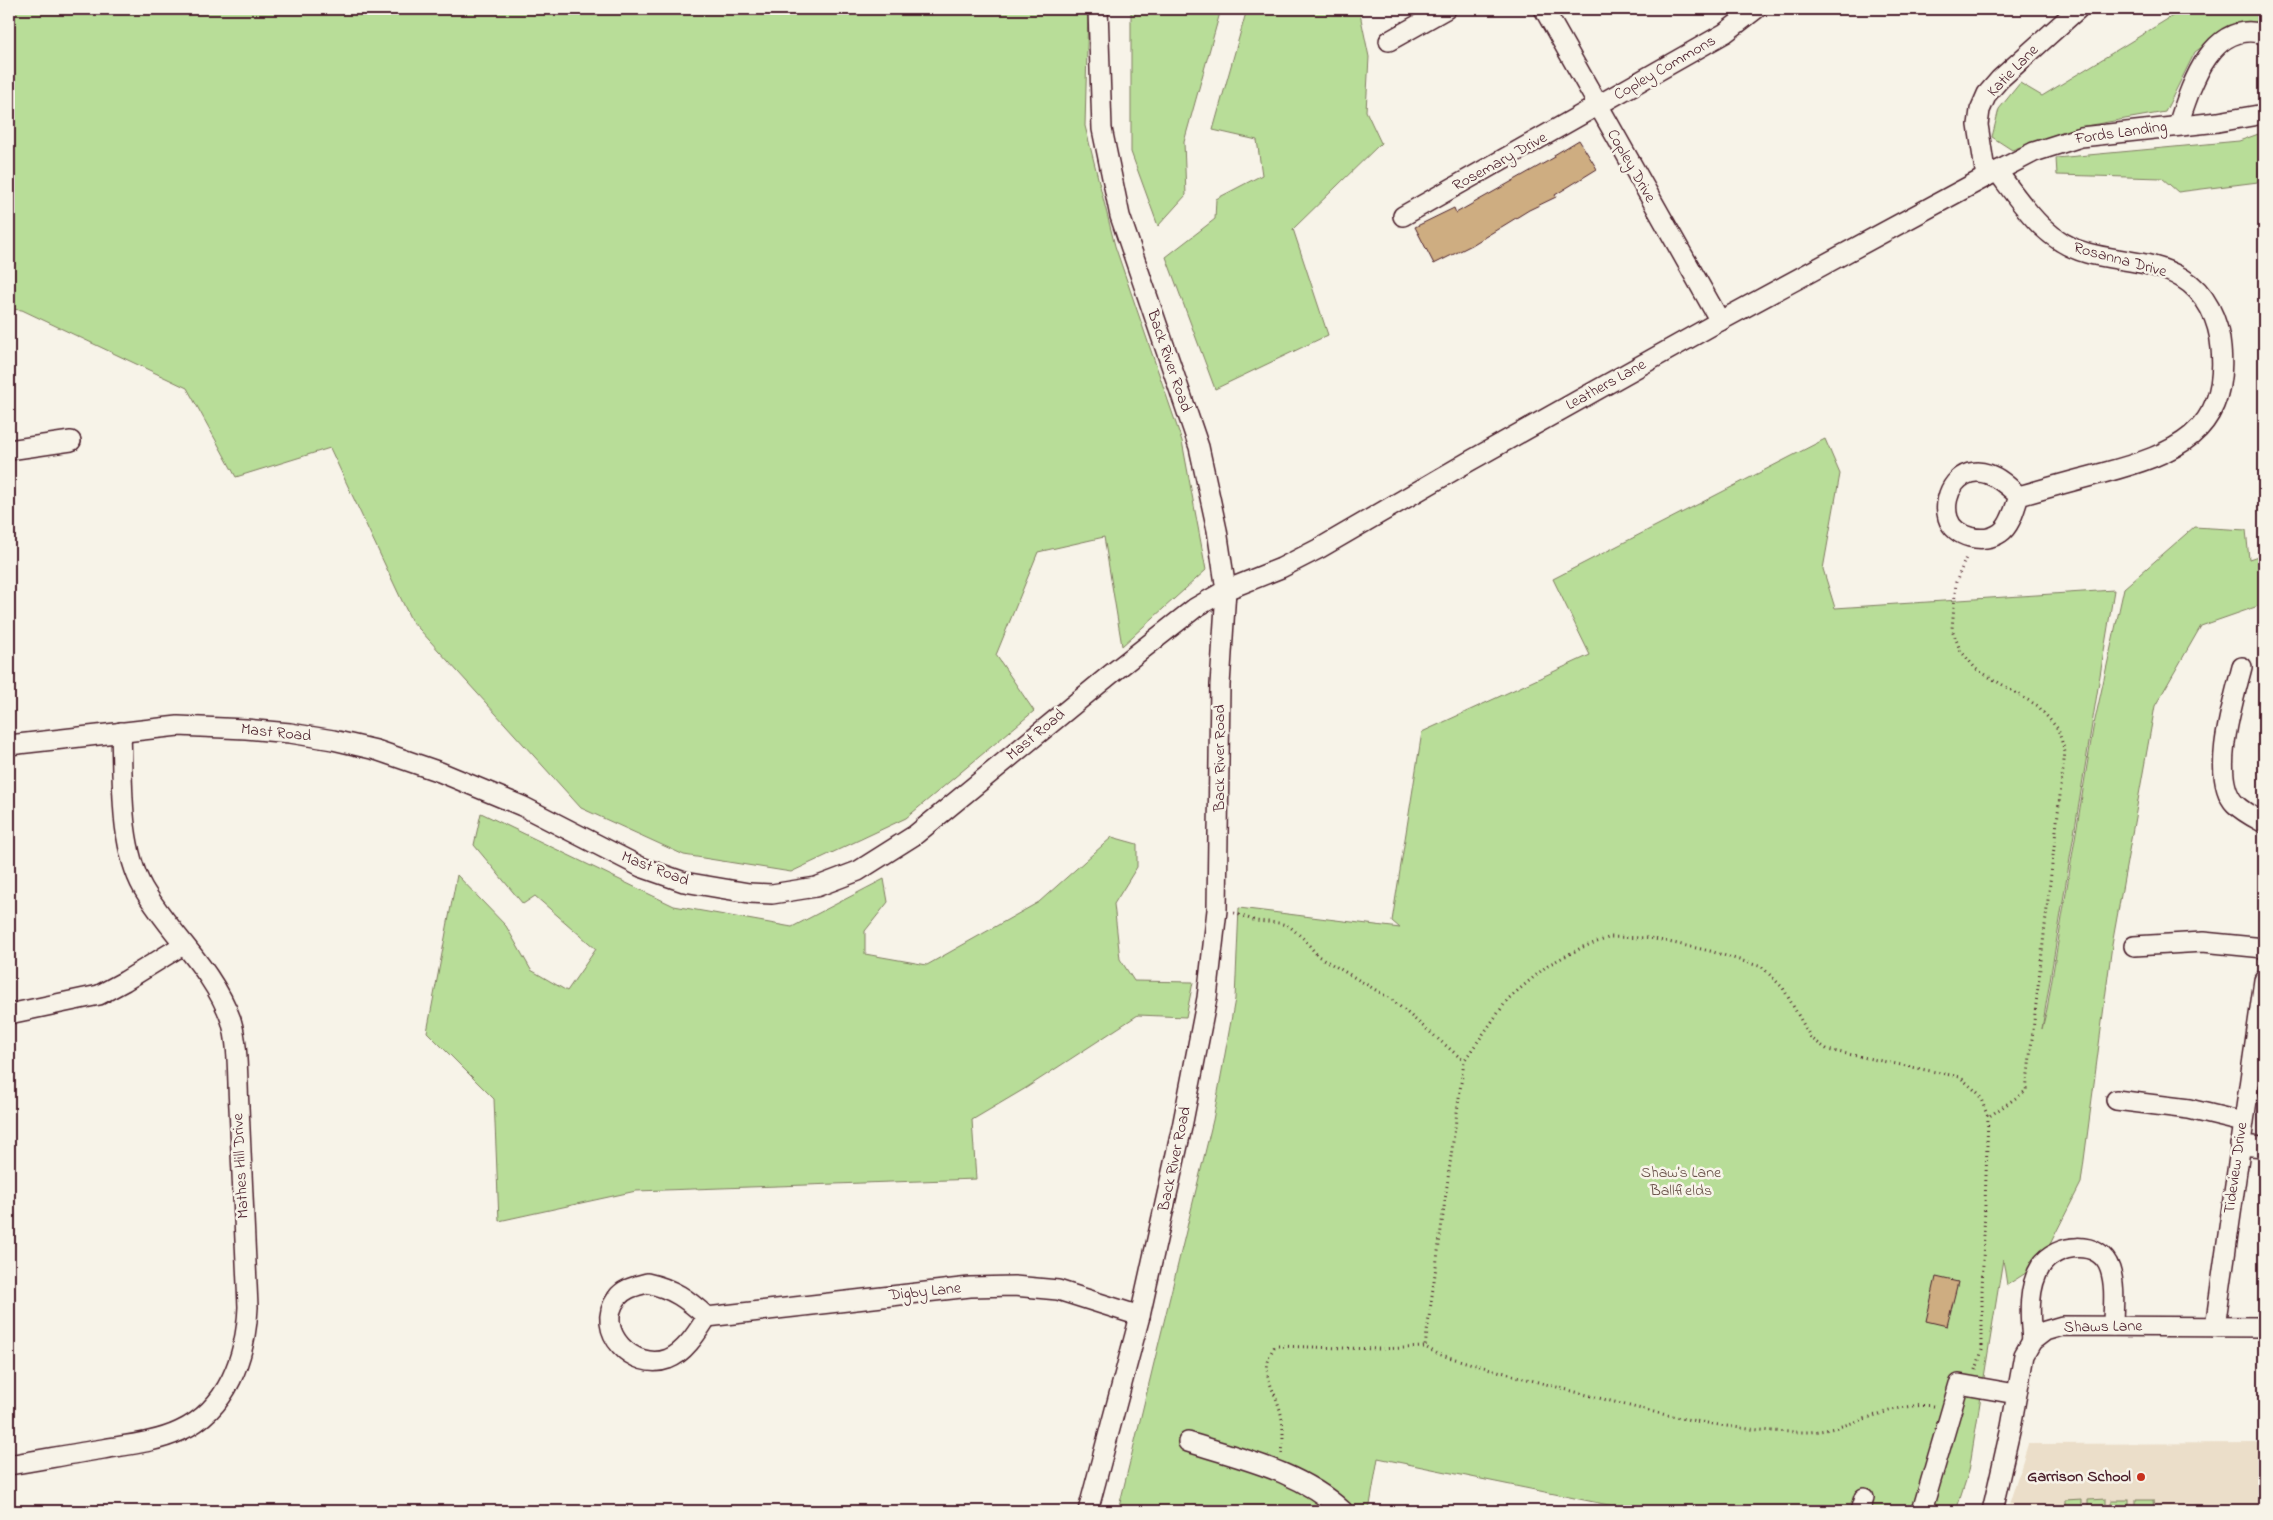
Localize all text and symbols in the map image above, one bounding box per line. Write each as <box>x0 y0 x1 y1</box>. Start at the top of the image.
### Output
street label: Copley Commons <box>1609 29 1721 107</box>
street label: Katie Lane <box>1982 39 2045 103</box>
street label: Fords Landing <box>2072 115 2169 151</box>
street label: Copley Drive <box>1600 125 1662 208</box>
street label: Rosemary Drive <box>1448 126 1552 198</box>
street label: Rosanna Drive <box>2071 236 2170 284</box>
street label: Back River Road <box>1140 306 1198 415</box>
street label: Leathers Lane <box>1561 353 1651 417</box>
street label: Mast Road <box>1001 703 1071 767</box>
street label: Back River Road <box>1208 705 1232 812</box>
street label: Mast Road <box>240 717 312 749</box>
street label: Mast Road <box>618 845 692 893</box>
street label: Back River Road <box>1152 1104 1198 1215</box>
street label: Mathes Hill Drive <box>226 1112 256 1219</box>
street label: Tideview Drive <box>2218 1120 2254 1215</box>
park label: Shaw’s Lane Ballfields <box>1641 1161 1722 1203</box>
street label: Digby Lane <box>887 1276 963 1308</box>
street label: Shaws Lane <box>2063 1314 2143 1340</box>
place label: Garrison School <box>2027 1465 2131 1489</box>
marker: Garrison School <box>2135 1471 2147 1483</box>

